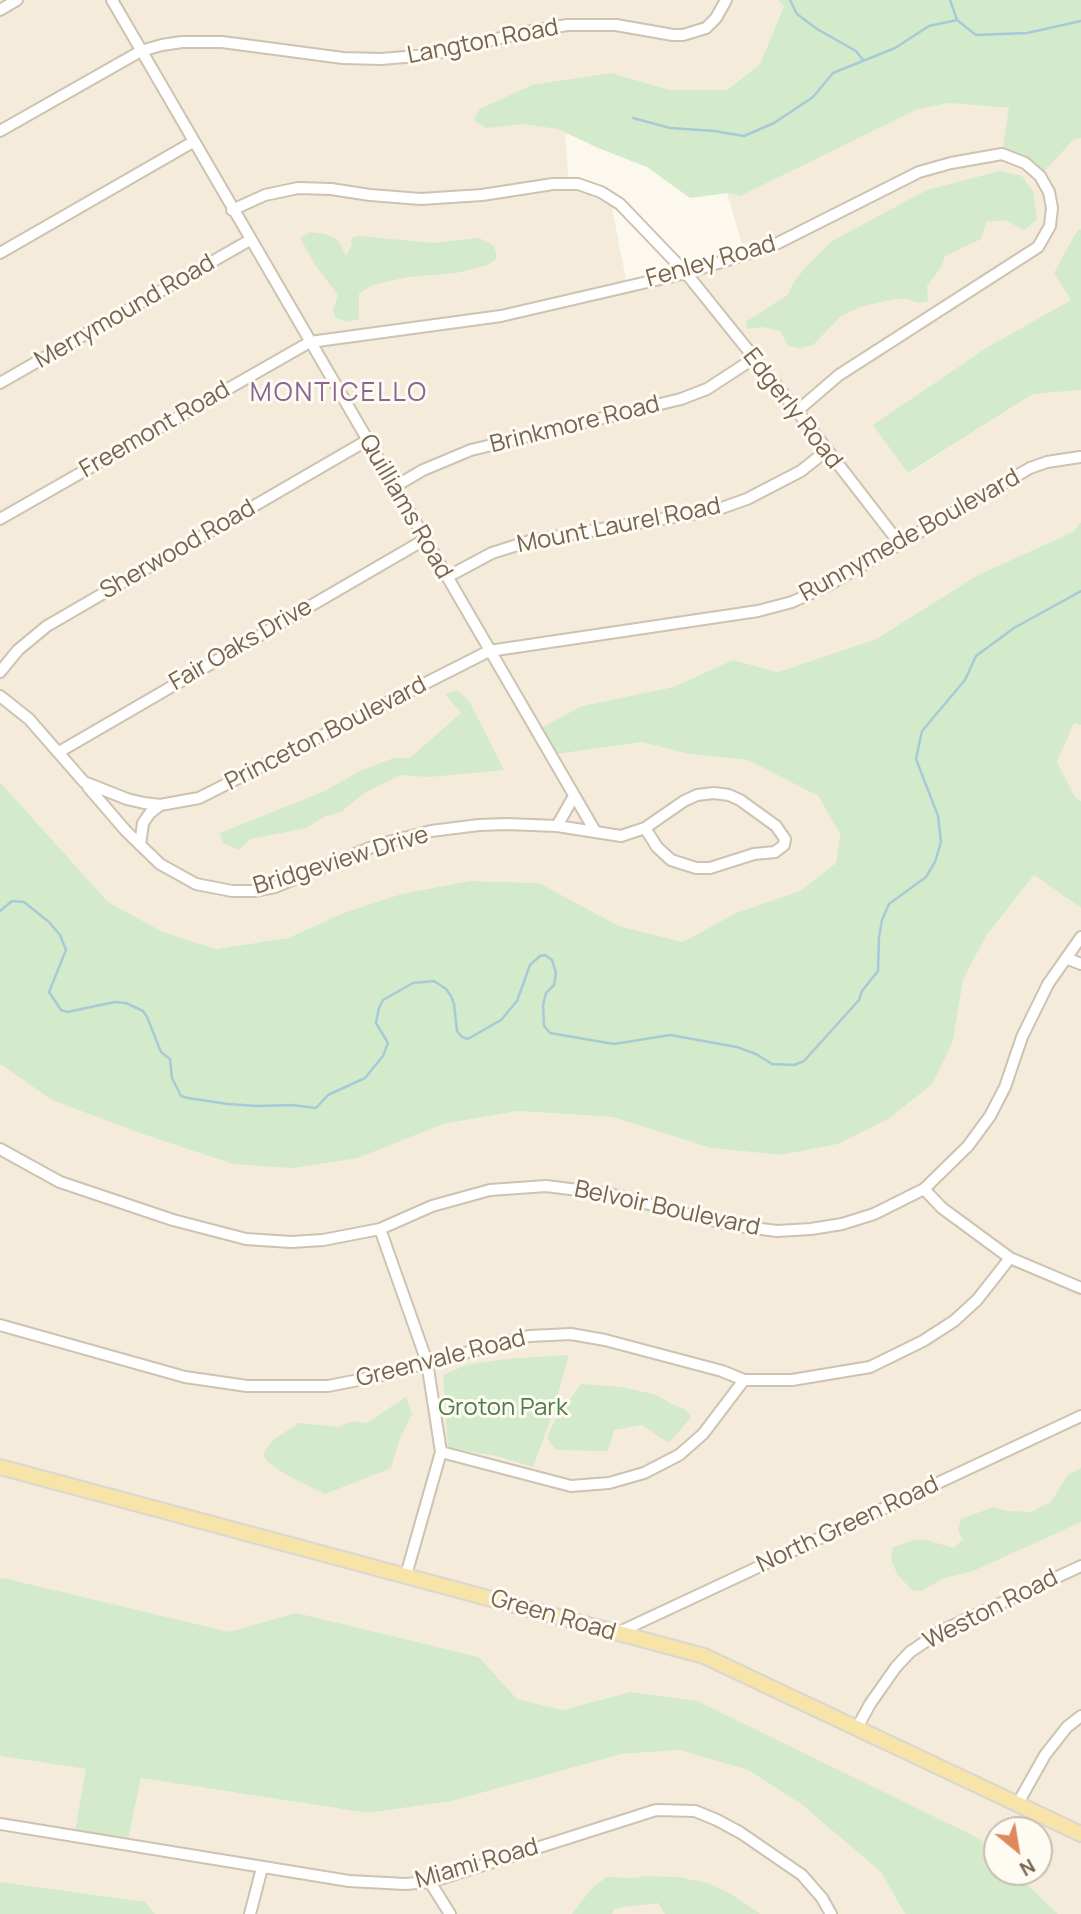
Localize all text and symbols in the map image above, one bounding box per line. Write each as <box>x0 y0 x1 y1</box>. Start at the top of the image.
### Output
street label: Langton Road <box>405 13 561 71</box>
street label: Fenley Road <box>643 230 779 294</box>
street label: Merrymound Road <box>30 249 220 375</box>
street label: Edgerly Road <box>736 343 848 475</box>
street label: Freemont Road <box>75 375 235 485</box>
district label: MONTICELLO <box>251 378 427 410</box>
street label: Brinkmore Road <box>487 390 663 460</box>
street label: Quilliams Road <box>352 430 458 584</box>
street label: Runnymede Boulevard <box>795 463 1025 609</box>
street label: Mount Laurel Road <box>515 492 723 560</box>
street label: Sherwood Road <box>95 494 261 606</box>
street label: Fair Oaks Drive <box>165 593 317 697</box>
street label: Princeton Boulevard <box>221 671 431 797</box>
street label: Bridgeview Drive <box>250 821 432 901</box>
street label: Belvoir Boulevard <box>572 1175 762 1243</box>
street label: Greenvale Road <box>353 1324 529 1394</box>
park label: Groton Park <box>438 1394 568 1422</box>
street label: North Green Road <box>753 1470 943 1580</box>
street label: Weston Road <box>919 1564 1063 1656</box>
street label: Green Road <box>487 1584 619 1648</box>
north arrow <box>983 1816 1053 1886</box>
street label: Miami Road <box>412 1833 542 1895</box>
text: N <box>1015 1853 1040 1882</box>

